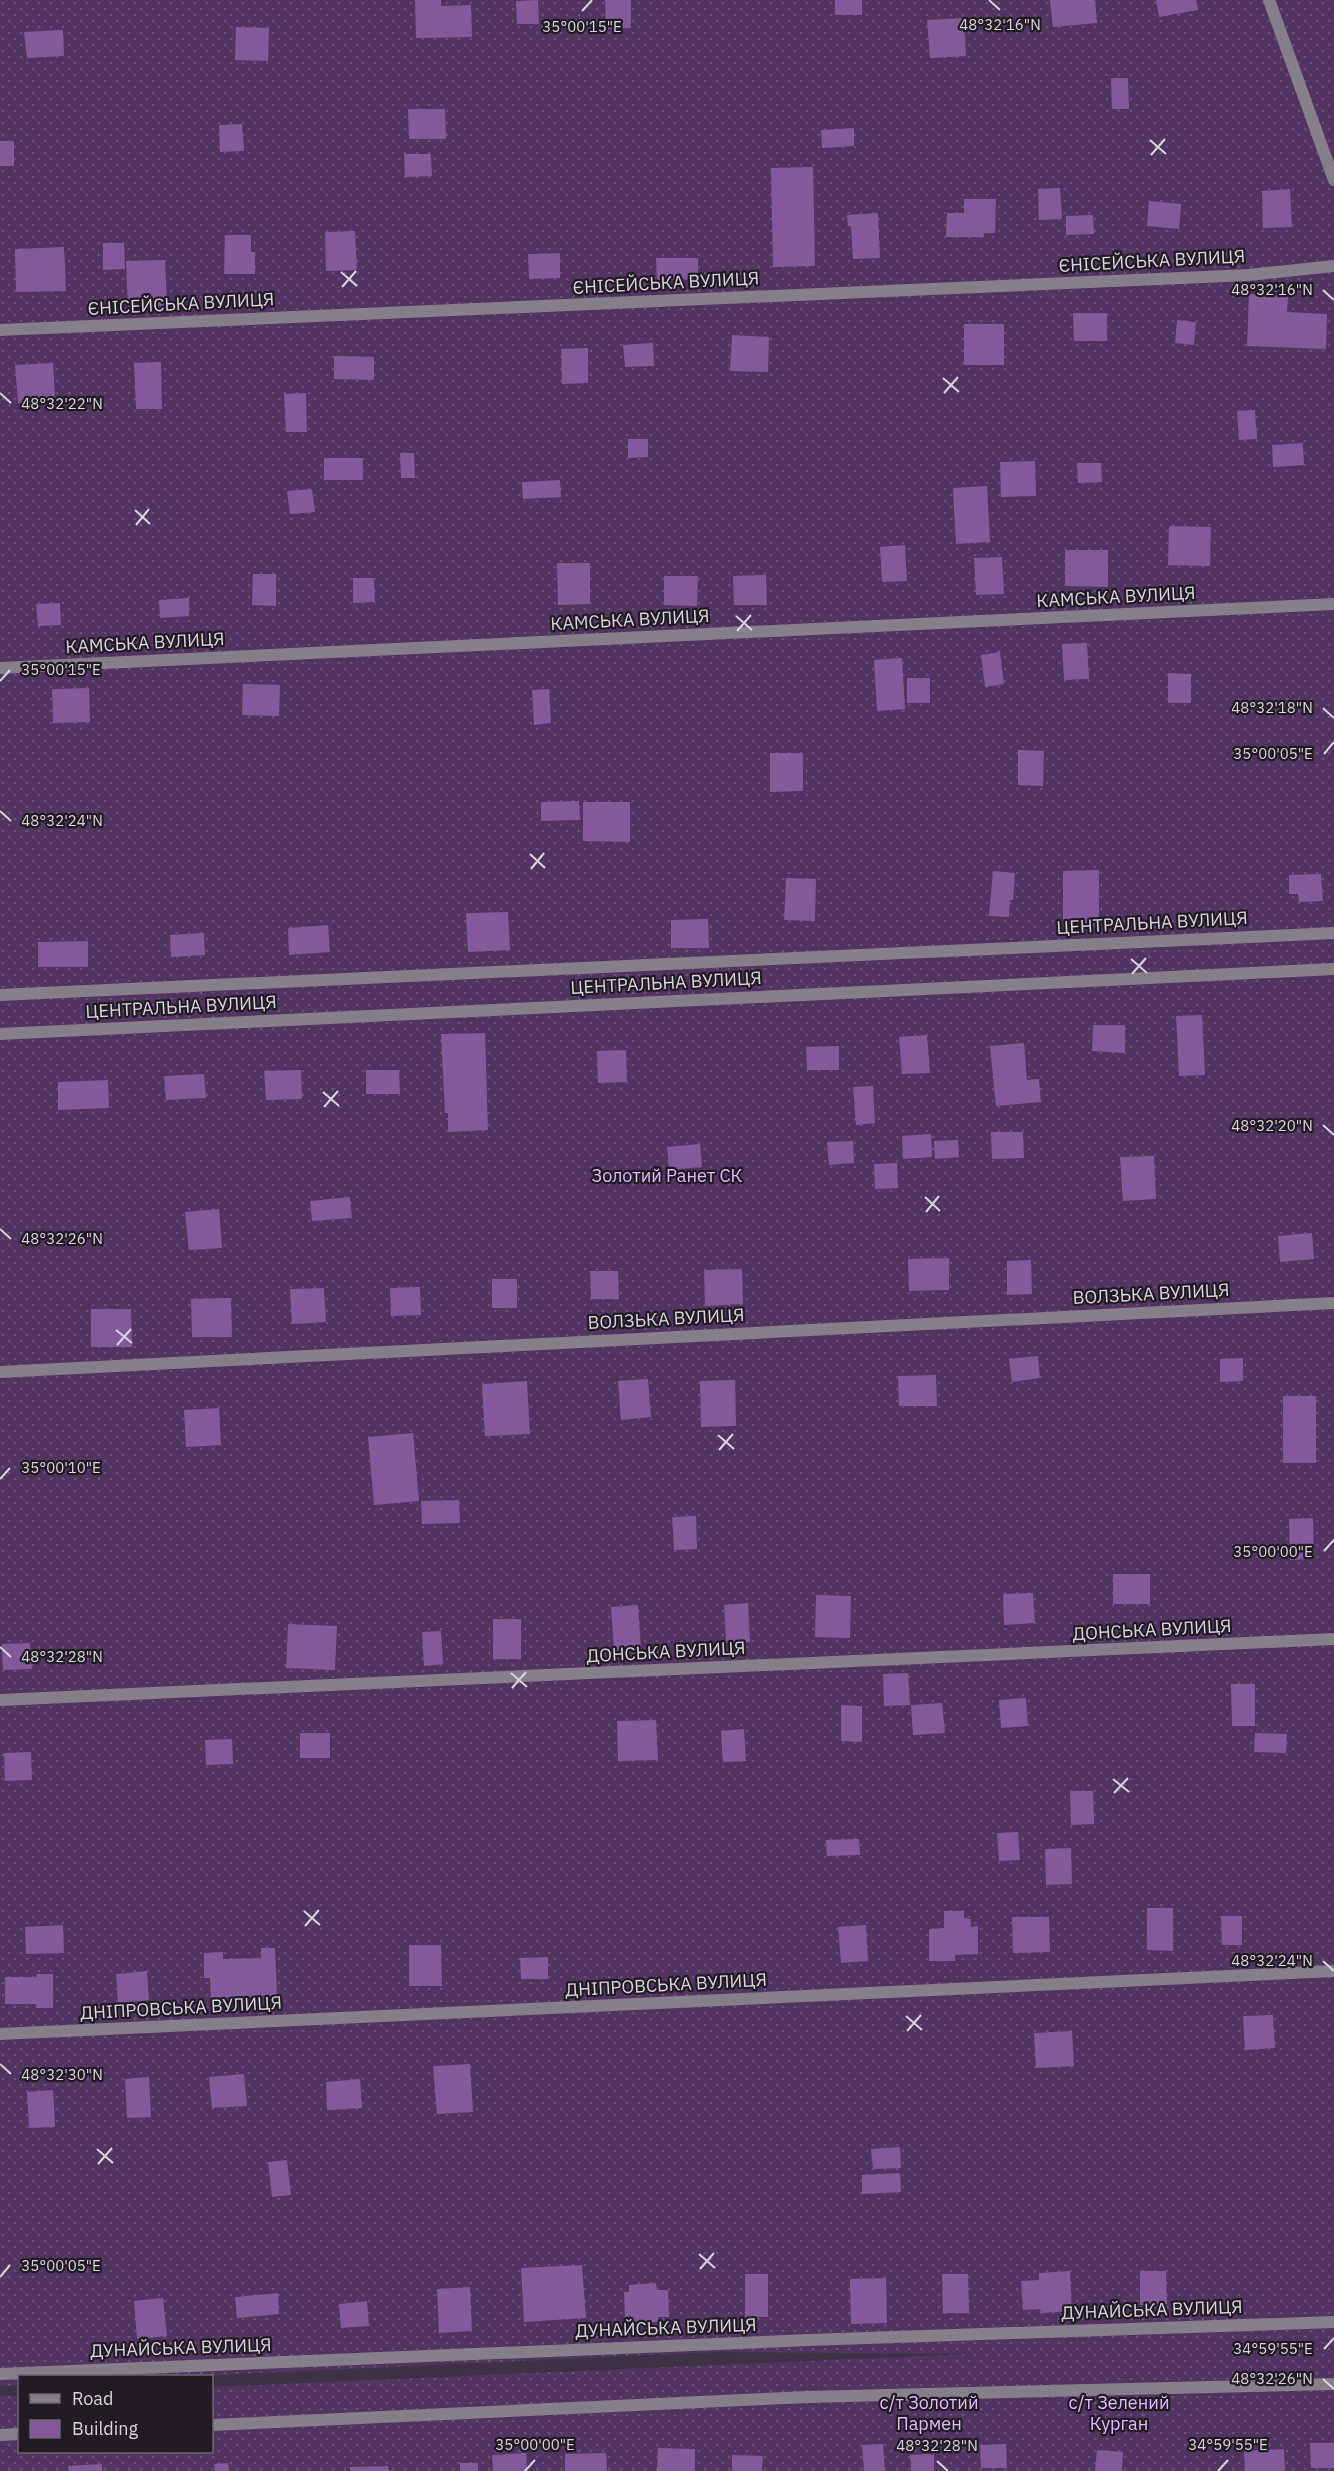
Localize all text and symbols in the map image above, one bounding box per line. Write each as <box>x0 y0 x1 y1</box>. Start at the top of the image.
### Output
text: 48°32'16"N <box>959 15 1041 34</box>
text: 35°00'15"E <box>542 17 622 36</box>
street label: ЄНІСЕЙСЬКА ВУЛИЦЯ <box>1058 244 1246 277</box>
street label: ЄНІСЕЙСЬКА ВУЛИЦЯ <box>572 266 760 299</box>
text: 48°32'16"N <box>1231 280 1313 299</box>
street label: ЄНІСЕЙСЬКА ВУЛИЦЯ <box>87 287 275 320</box>
text: 48°32'22"N <box>21 394 103 413</box>
street label: КАМСЬКА ВУЛИЦЯ <box>1036 581 1196 612</box>
street label: КАМСЬКА ВУЛИЦЯ <box>550 604 710 635</box>
street label: КАМСЬКА ВУЛИЦЯ <box>65 627 225 658</box>
text: 35°00'15"E <box>21 660 101 679</box>
text: 48°32'18"N <box>1231 698 1313 717</box>
text: 35°00'05"E <box>1233 744 1313 763</box>
text: 48°32'24"N <box>21 811 103 830</box>
street label: ЦЕНТРАЛЬНА ВУЛИЦЯ <box>1056 906 1248 939</box>
street label: ЦЕНТРАЛЬНА ВУЛИЦЯ <box>570 966 762 999</box>
street label: ЦЕНТРАЛЬНА ВУЛИЦЯ <box>85 990 277 1023</box>
text: 48°32'20"N <box>1231 1116 1313 1135</box>
park label: Золотий Ранет СК <box>591 1164 743 1187</box>
text: 48°32'26"N <box>21 1229 103 1248</box>
street label: ВОЛЗЬКА ВУЛИЦЯ <box>1072 1278 1230 1309</box>
street label: ВОЛЗЬКА ВУЛИЦЯ <box>587 1303 745 1334</box>
text: 35°00'10"E <box>21 1458 101 1477</box>
text: 35°00'00"E <box>1233 1542 1313 1561</box>
street label: ДОНСЬКА ВУЛИЦЯ <box>1072 1614 1232 1645</box>
street label: ДОНСЬКА ВУЛИЦЯ <box>586 1636 746 1667</box>
text: 48°32'28"N <box>21 1647 103 1666</box>
text: 48°32'24"N <box>1231 1951 1313 1970</box>
street label: ДНІПРОВСЬКА ВУЛИЦЯ <box>564 1968 767 2001</box>
street label: ДНІПРОВСЬКА ВУЛИЦЯ <box>79 1991 282 2024</box>
text: 48°32'30"N <box>21 2065 103 2084</box>
text: 35°00'05"E <box>21 2256 101 2275</box>
street label: ДУНАЙСЬКА ВУЛИЦЯ <box>1061 2295 1243 2324</box>
street label: ДУНАЙСЬКА ВУЛИЦЯ <box>575 2313 757 2342</box>
street label: ДУНАЙСЬКА ВУЛИЦЯ <box>90 2333 272 2362</box>
text: 34°59'55"E <box>1233 2339 1313 2358</box>
text: 48°32'26"N <box>1231 2369 1313 2388</box>
legend <box>18 2375 213 2453</box>
text: Road <box>72 2387 113 2410</box>
park label: с/т Золотий Пармен <box>879 2391 979 2435</box>
park label: с/т Зелений Курган <box>1068 2391 1170 2435</box>
text: Building <box>72 2417 139 2440</box>
text: 35°00'00"E <box>495 2435 575 2454</box>
text: 34°59'55"E <box>1188 2435 1268 2454</box>
text: 48°32'28"N <box>896 2436 978 2455</box>

